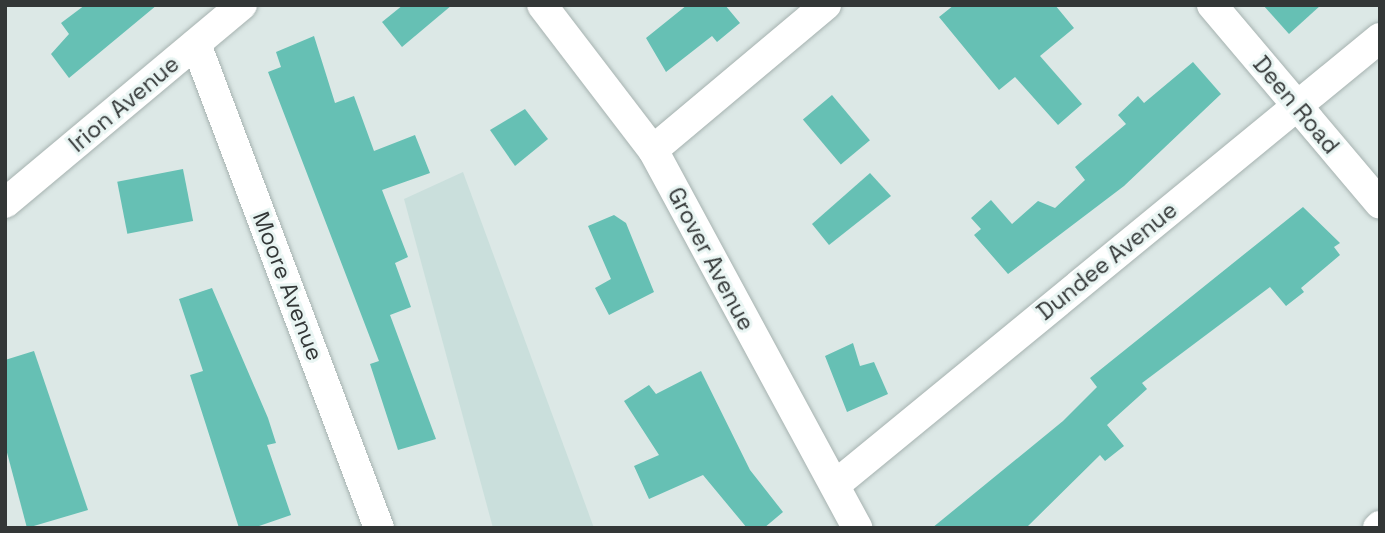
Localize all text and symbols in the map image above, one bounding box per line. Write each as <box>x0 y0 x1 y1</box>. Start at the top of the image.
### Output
street label: Irion Avenue <box>63 50 185 158</box>
street label: Deen Road <box>1247 51 1345 159</box>
street label: Grover Avenue <box>662 183 760 335</box>
street label: Dundee Avenue <box>1031 196 1183 326</box>
street label: Moore Avenue <box>247 208 329 364</box>

